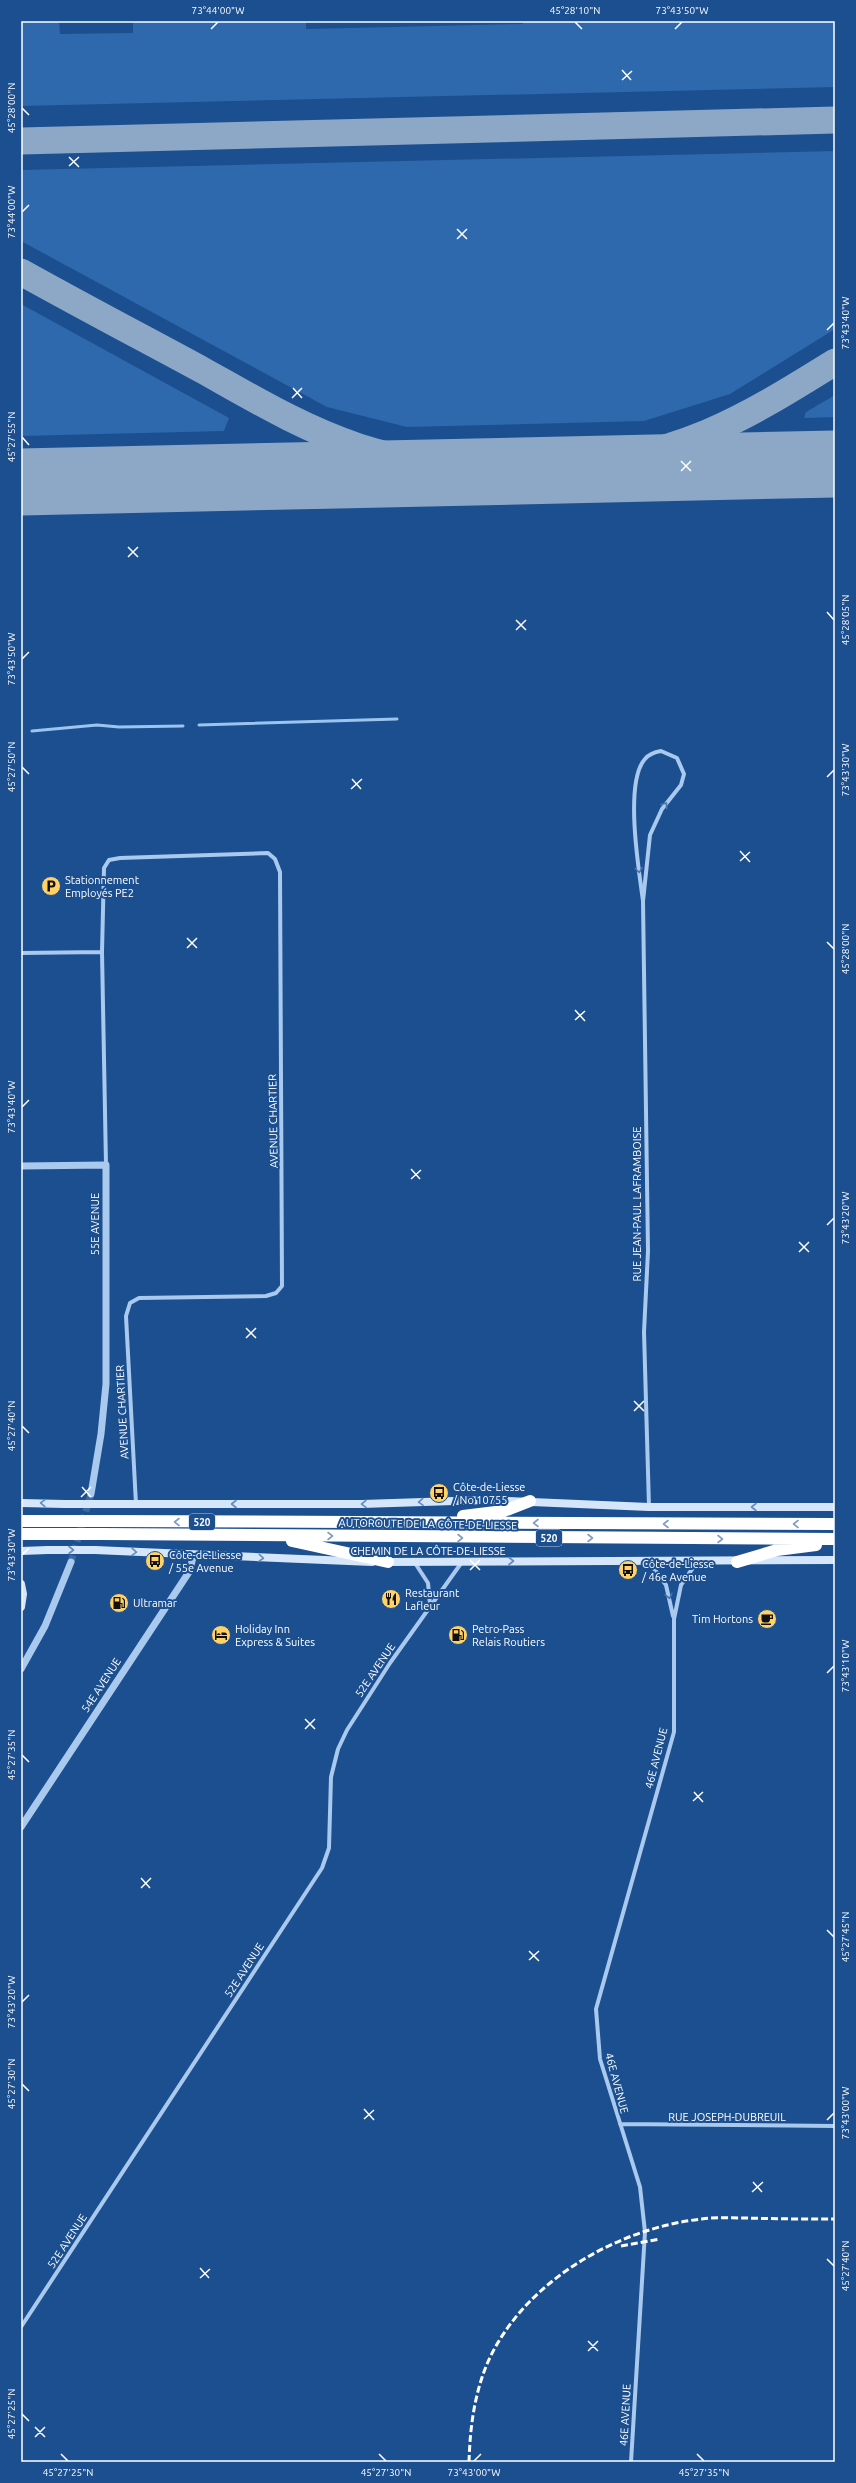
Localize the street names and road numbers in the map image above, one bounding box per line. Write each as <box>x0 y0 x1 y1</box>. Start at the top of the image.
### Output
street label: AVENUE CHARTIER <box>266 1074 280 1168</box>
street label: RUE JEAN-PAUL LAFRAMBOISE <box>631 1127 643 1281</box>
street label: 55E AVENUE <box>89 1193 101 1255</box>
street label: AVENUE CHARTIER <box>114 1365 130 1459</box>
road number: 520 <box>189 1514 215 1530</box>
street label: AUTOROUTE DE LA CÔTE-DE-LIESSE <box>339 1515 517 1532</box>
road number: 520 <box>536 1530 562 1546</box>
street label: CHEMIN DE LA CÔTE-DE-LIESSE <box>350 1544 506 1557</box>
street label: 52E AVENUE <box>353 1641 397 1699</box>
street label: 54E AVENUE <box>79 1656 123 1714</box>
street label: 46E AVENUE <box>643 1726 669 1790</box>
street label: 52E AVENUE <box>222 1941 266 1999</box>
street label: 46E AVENUE <box>603 2051 631 2115</box>
street label: RUE JOSEPH-DUBREUIL <box>668 2111 786 2123</box>
street label: 52E AVENUE <box>45 2212 89 2270</box>
street label: 46E AVENUE <box>617 2384 633 2446</box>

